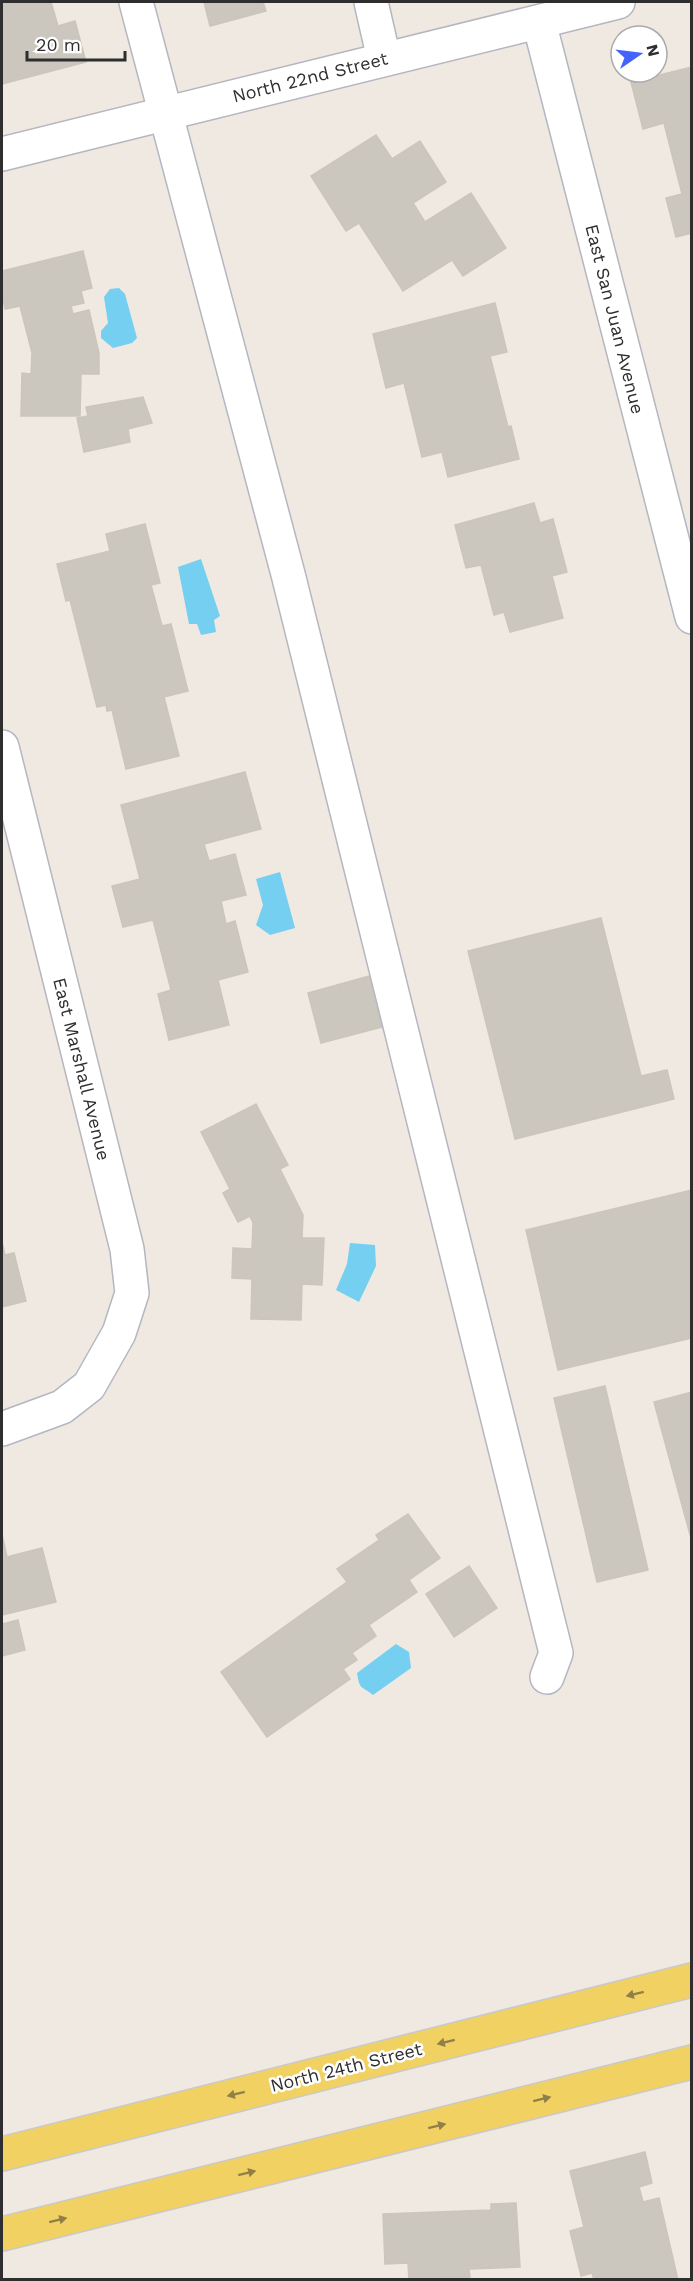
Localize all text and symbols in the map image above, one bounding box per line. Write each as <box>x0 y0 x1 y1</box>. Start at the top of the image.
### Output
scale bar <box>27 24 124 62</box>
north arrow <box>609 24 669 84</box>
text: 20 m <box>36 34 81 55</box>
text: N <box>642 42 664 59</box>
street label: North 22nd Street <box>230 47 390 106</box>
street label: East San Juan Avenue <box>581 222 649 416</box>
street label: East Marshall Avenue <box>49 975 115 1163</box>
one-way arrow <box>626 1990 644 2000</box>
one-way arrow <box>436 2037 455 2047</box>
street label: North 24th Street <box>268 2038 424 2096</box>
one-way arrow <box>227 2090 245 2100</box>
one-way arrow <box>533 2094 551 2104</box>
one-way arrow <box>427 2120 446 2130</box>
one-way arrow <box>238 2167 257 2177</box>
one-way arrow <box>49 2214 67 2224</box>

